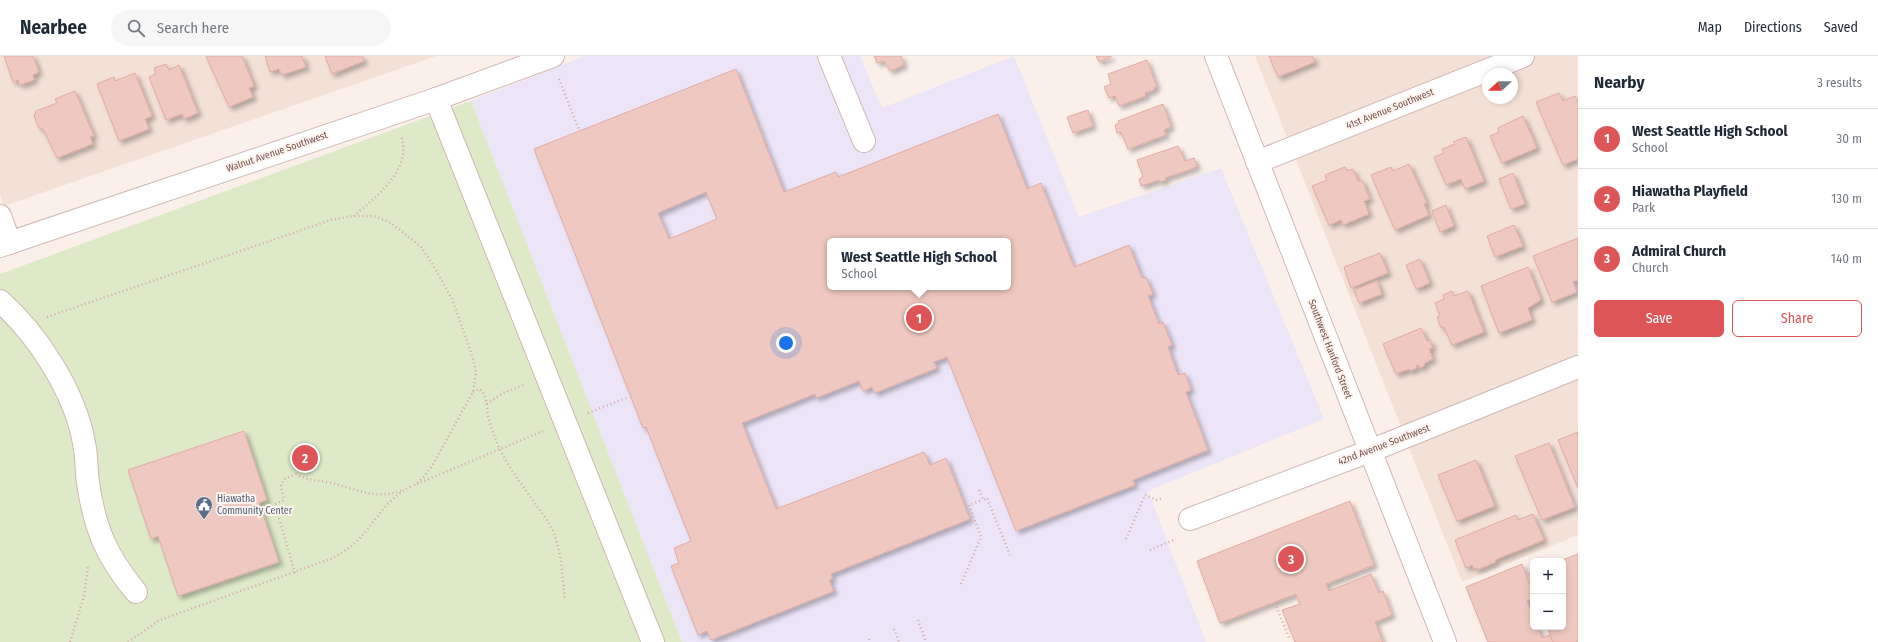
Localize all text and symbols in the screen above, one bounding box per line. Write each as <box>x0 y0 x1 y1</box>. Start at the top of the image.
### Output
search box <box>111 10 391 46</box>
text: Nearbee <box>20 16 87 39</box>
icon: search <box>125 17 147 39</box>
text: Search here <box>157 19 229 37</box>
text: Map <box>1698 19 1722 36</box>
text: Directions <box>1744 19 1802 36</box>
text: Saved <box>1824 19 1858 36</box>
north arrow <box>1482 68 1518 104</box>
text: Nearby <box>1594 72 1645 93</box>
text: 3 results <box>1817 75 1862 90</box>
street label: 41st Avenue Southwest <box>1344 86 1436 132</box>
text: West Seattle High School <box>1632 122 1788 140</box>
street label: Walnut Avenue Southwest <box>225 129 330 175</box>
text: 1 <box>1604 131 1610 146</box>
text: 30 m <box>1836 131 1862 146</box>
text: School <box>1632 140 1668 155</box>
text: Hiawatha Playfield <box>1632 182 1748 200</box>
text: 2 <box>1604 191 1610 206</box>
text: 130 m <box>1831 191 1862 206</box>
text: Park <box>1632 200 1655 215</box>
popup <box>827 238 1011 290</box>
text: Admiral Church <box>1632 242 1726 260</box>
text: West Seattle High School <box>841 248 997 266</box>
text: 3 <box>1604 251 1610 266</box>
text: 140 m <box>1831 251 1862 266</box>
text: Church <box>1632 260 1669 275</box>
text: School <box>841 266 877 281</box>
street label: Southwest Hanford Street <box>1306 298 1355 401</box>
button: Save <box>1594 300 1724 337</box>
button: Share <box>1732 300 1862 337</box>
pin: 1 <box>906 303 932 333</box>
your location <box>776 333 796 353</box>
street label: 42nd Avenue Southwest <box>1336 422 1432 468</box>
pin: 2 <box>292 443 318 473</box>
place label: Hiawatha Community Center <box>217 493 293 517</box>
public building icon: Hiawatha Community Center <box>194 495 214 520</box>
pin: 3 <box>1278 544 1304 574</box>
map controls <box>1530 558 1566 630</box>
button: + <box>1530 558 1566 594</box>
button: − <box>1530 594 1566 630</box>

